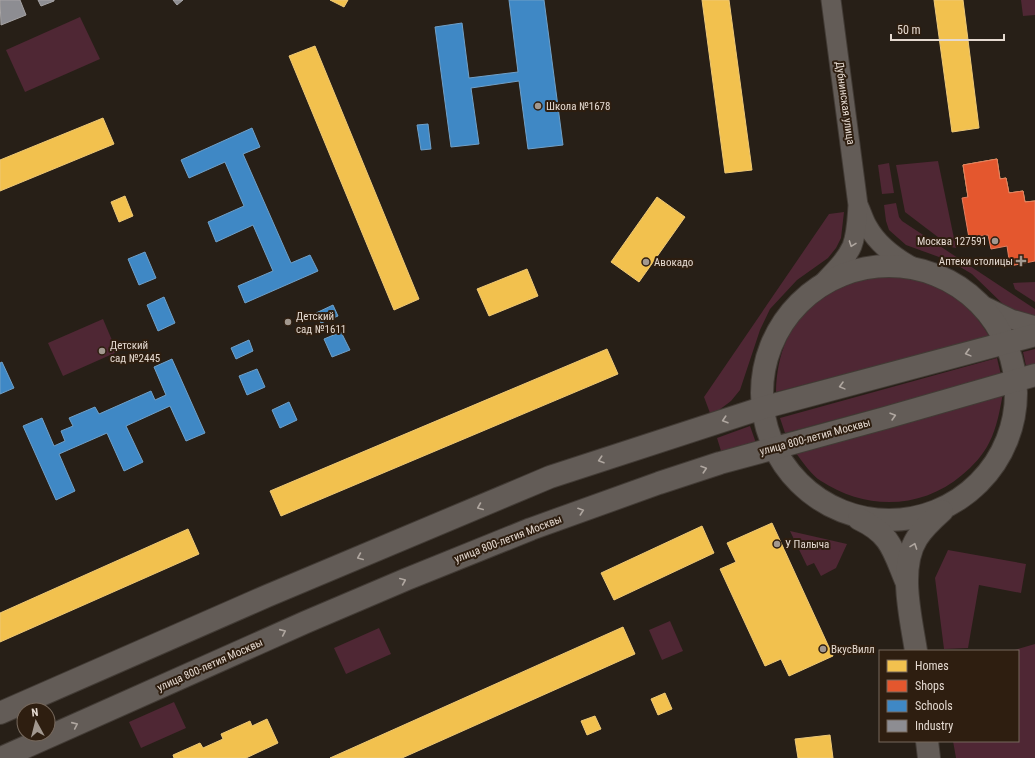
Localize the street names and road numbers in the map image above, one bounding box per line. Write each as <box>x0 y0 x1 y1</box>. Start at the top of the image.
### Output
street label: Дубнинская улица <box>833 61 857 145</box>
street label: улица 800-летия Москвы <box>758 416 872 458</box>
street label: улица 800-летия Москвы <box>452 512 564 566</box>
street label: улица 800-летия Москвы <box>155 636 265 694</box>

